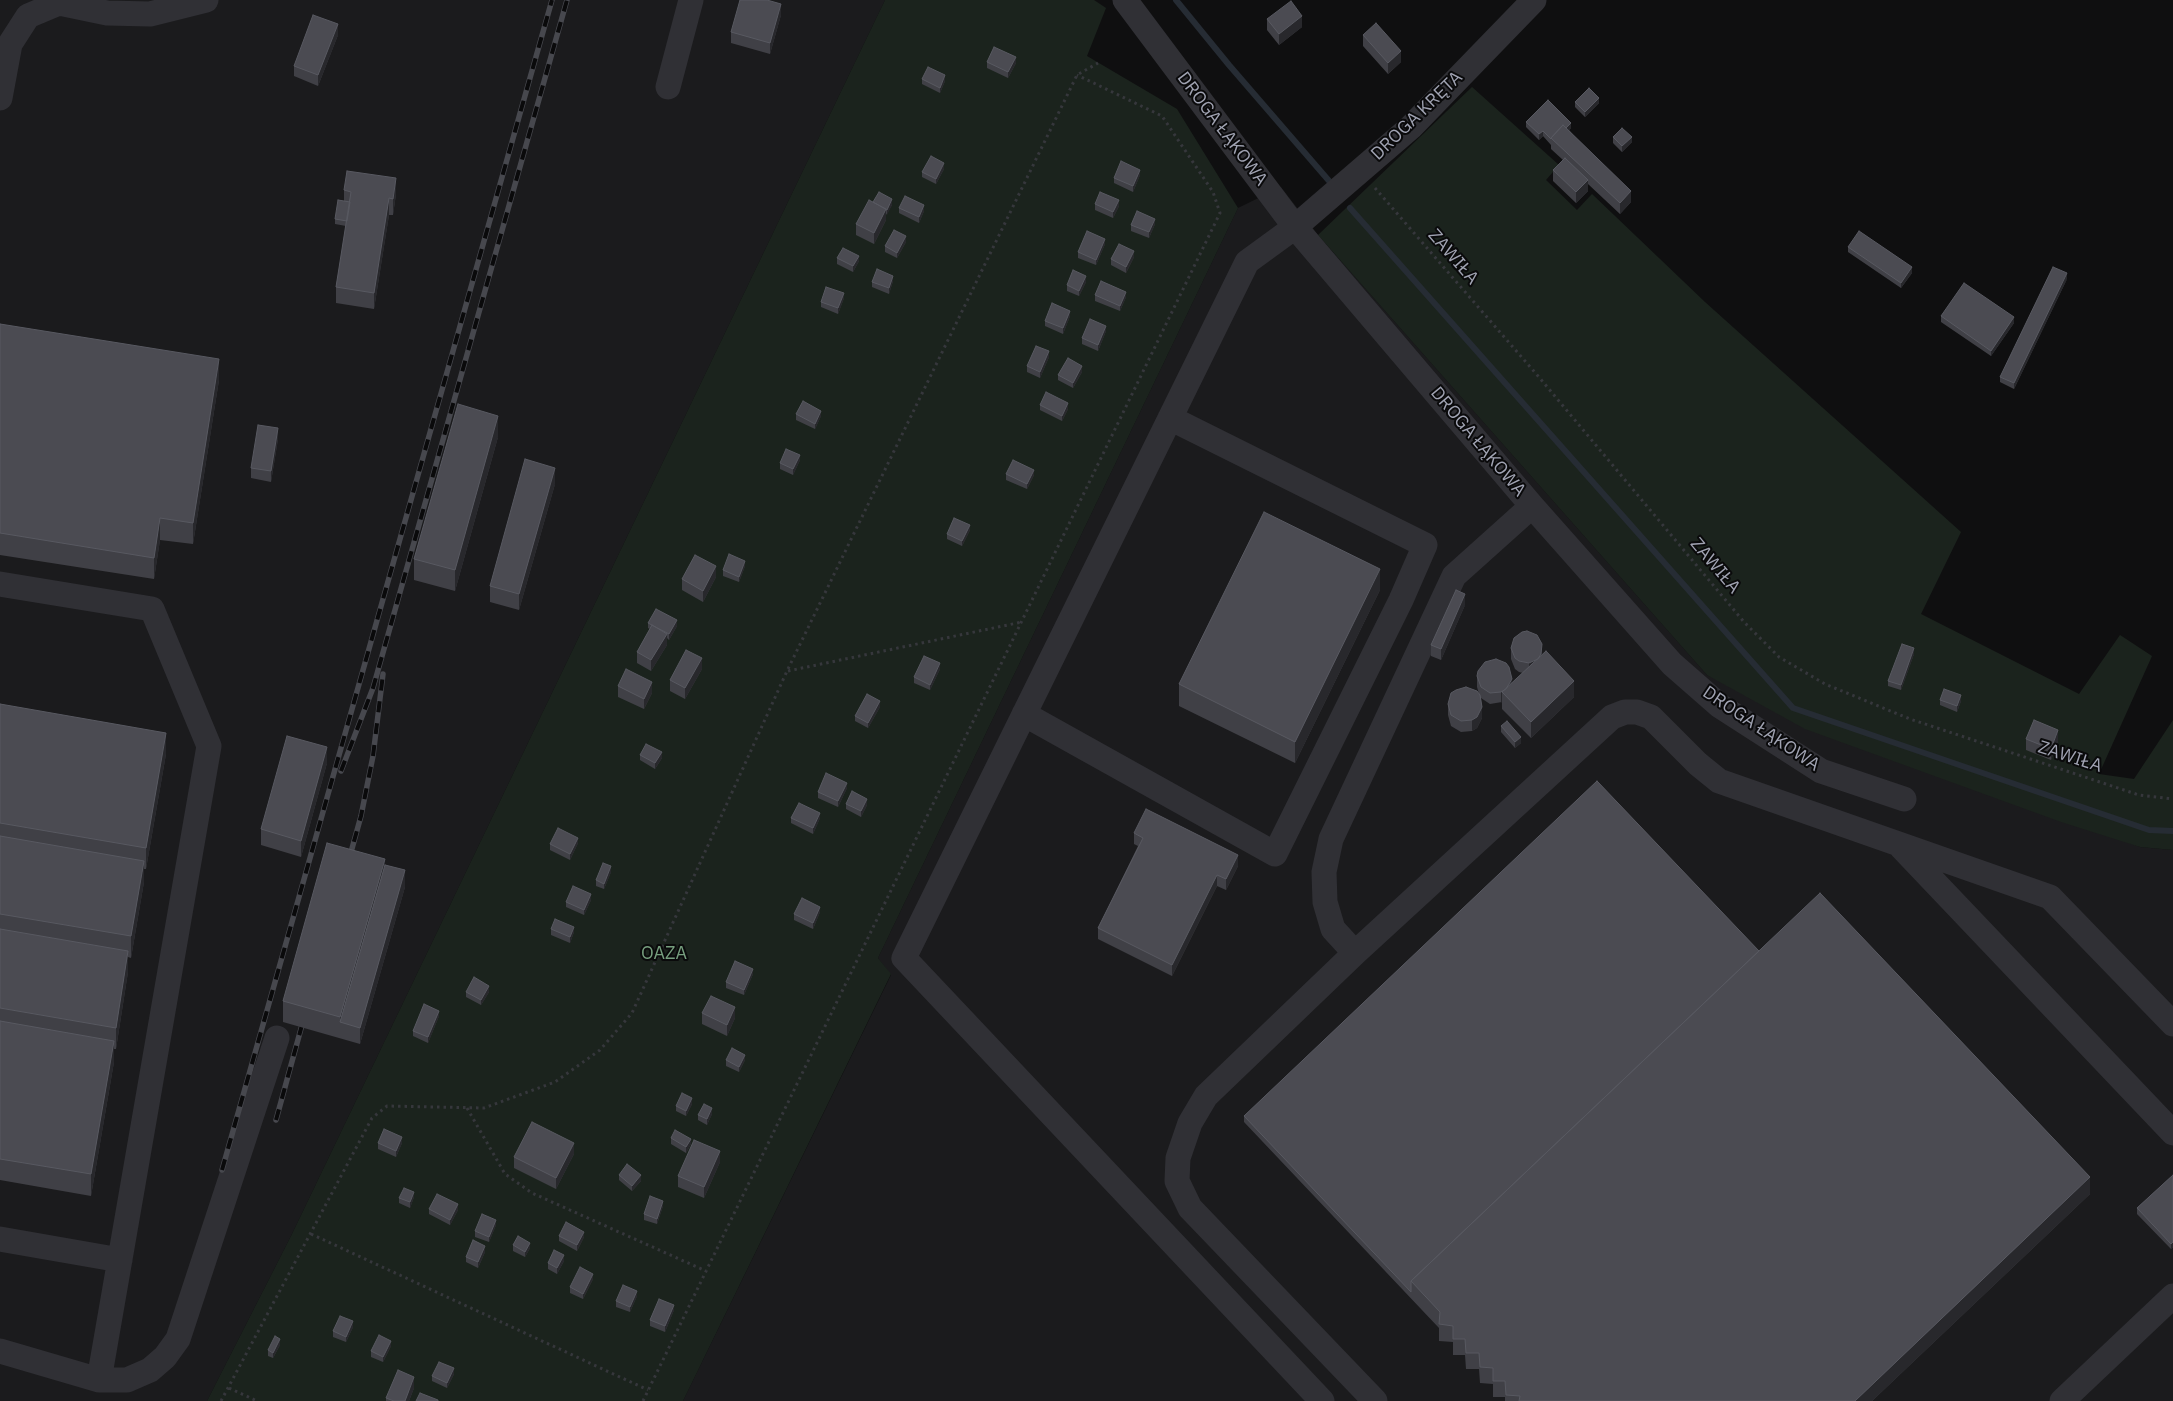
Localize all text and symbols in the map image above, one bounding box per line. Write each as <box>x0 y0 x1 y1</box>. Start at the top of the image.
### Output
street label: DROGA KRĘTA <box>1367 67 1467 165</box>
street label: DROGA ŁĄKOWA <box>1172 68 1272 190</box>
street label: ZAWIŁA <box>1423 225 1483 289</box>
street label: DROGA ŁĄKOWA <box>1426 383 1530 501</box>
street label: ZAWIŁA <box>1685 534 1745 598</box>
street label: DROGA ŁĄKOWA <box>1698 682 1824 776</box>
street label: ZAWIŁA <box>2035 737 2105 777</box>
park label: OAZA <box>641 943 687 965</box>

